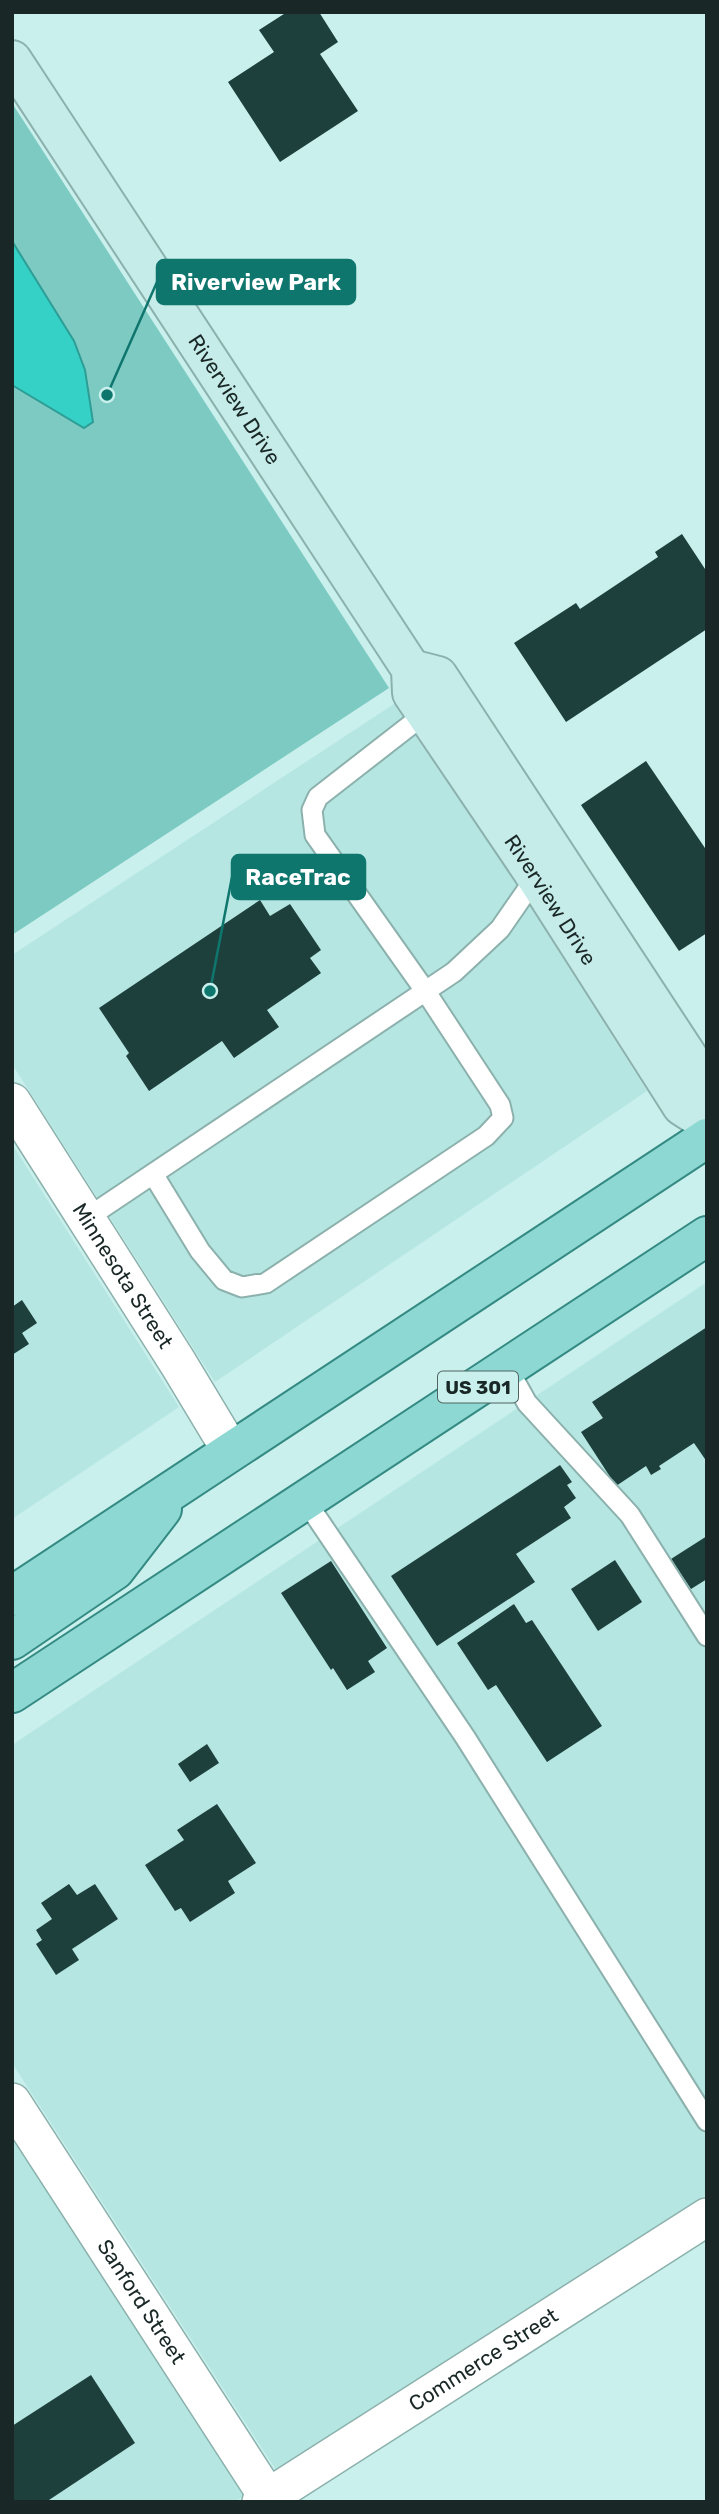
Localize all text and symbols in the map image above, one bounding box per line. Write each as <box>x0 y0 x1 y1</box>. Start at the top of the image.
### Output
callout: Riverview Park <box>157 260 355 304</box>
text: Riverview Park <box>171 268 341 296</box>
street label: Riverview Drive <box>183 330 287 469</box>
street label: Riverview Drive <box>499 830 602 970</box>
callout: RaceTrac <box>232 855 365 899</box>
text: RaceTrac <box>245 863 351 891</box>
street label: Minnesota Street <box>68 1198 178 1353</box>
road number: US 301 <box>438 1372 518 1402</box>
street label: Sanford Street <box>92 2235 191 2368</box>
street label: Commerce Street <box>404 2303 562 2416</box>

